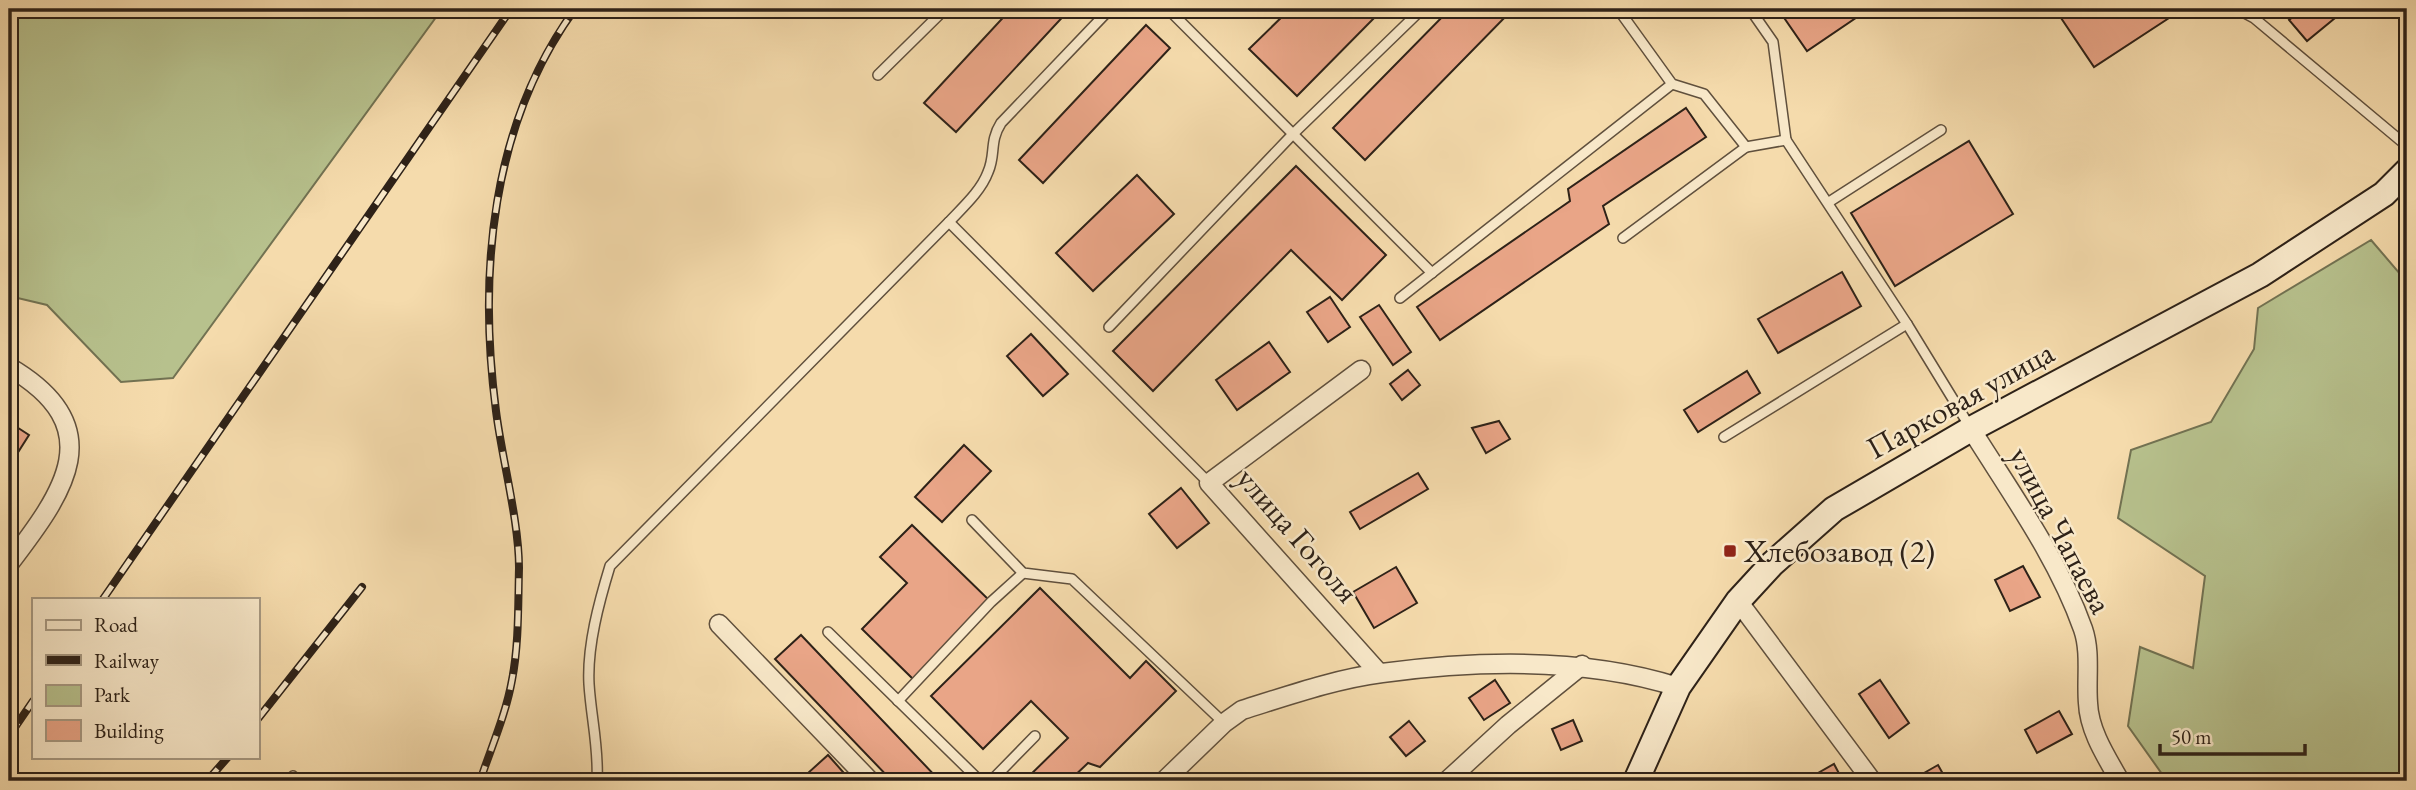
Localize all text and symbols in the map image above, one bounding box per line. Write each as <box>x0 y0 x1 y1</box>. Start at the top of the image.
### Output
street label: Парковая улица <box>1859 331 2061 469</box>
street label: улица Чапаева <box>1999 439 2123 621</box>
street label: улица Гоголя <box>1227 458 1369 612</box>
place label: Хлебозавод (2) <box>1743 530 1935 572</box>
marker: Хлебозавод (2) <box>1722 543 1738 559</box>
legend <box>32 598 259 758</box>
text: Road <box>94 611 138 638</box>
text: Railway <box>94 647 160 674</box>
text: Park <box>94 681 131 708</box>
scale bar <box>2160 713 2306 757</box>
text: Building <box>94 717 164 744</box>
text: 50 m <box>2171 723 2212 750</box>

